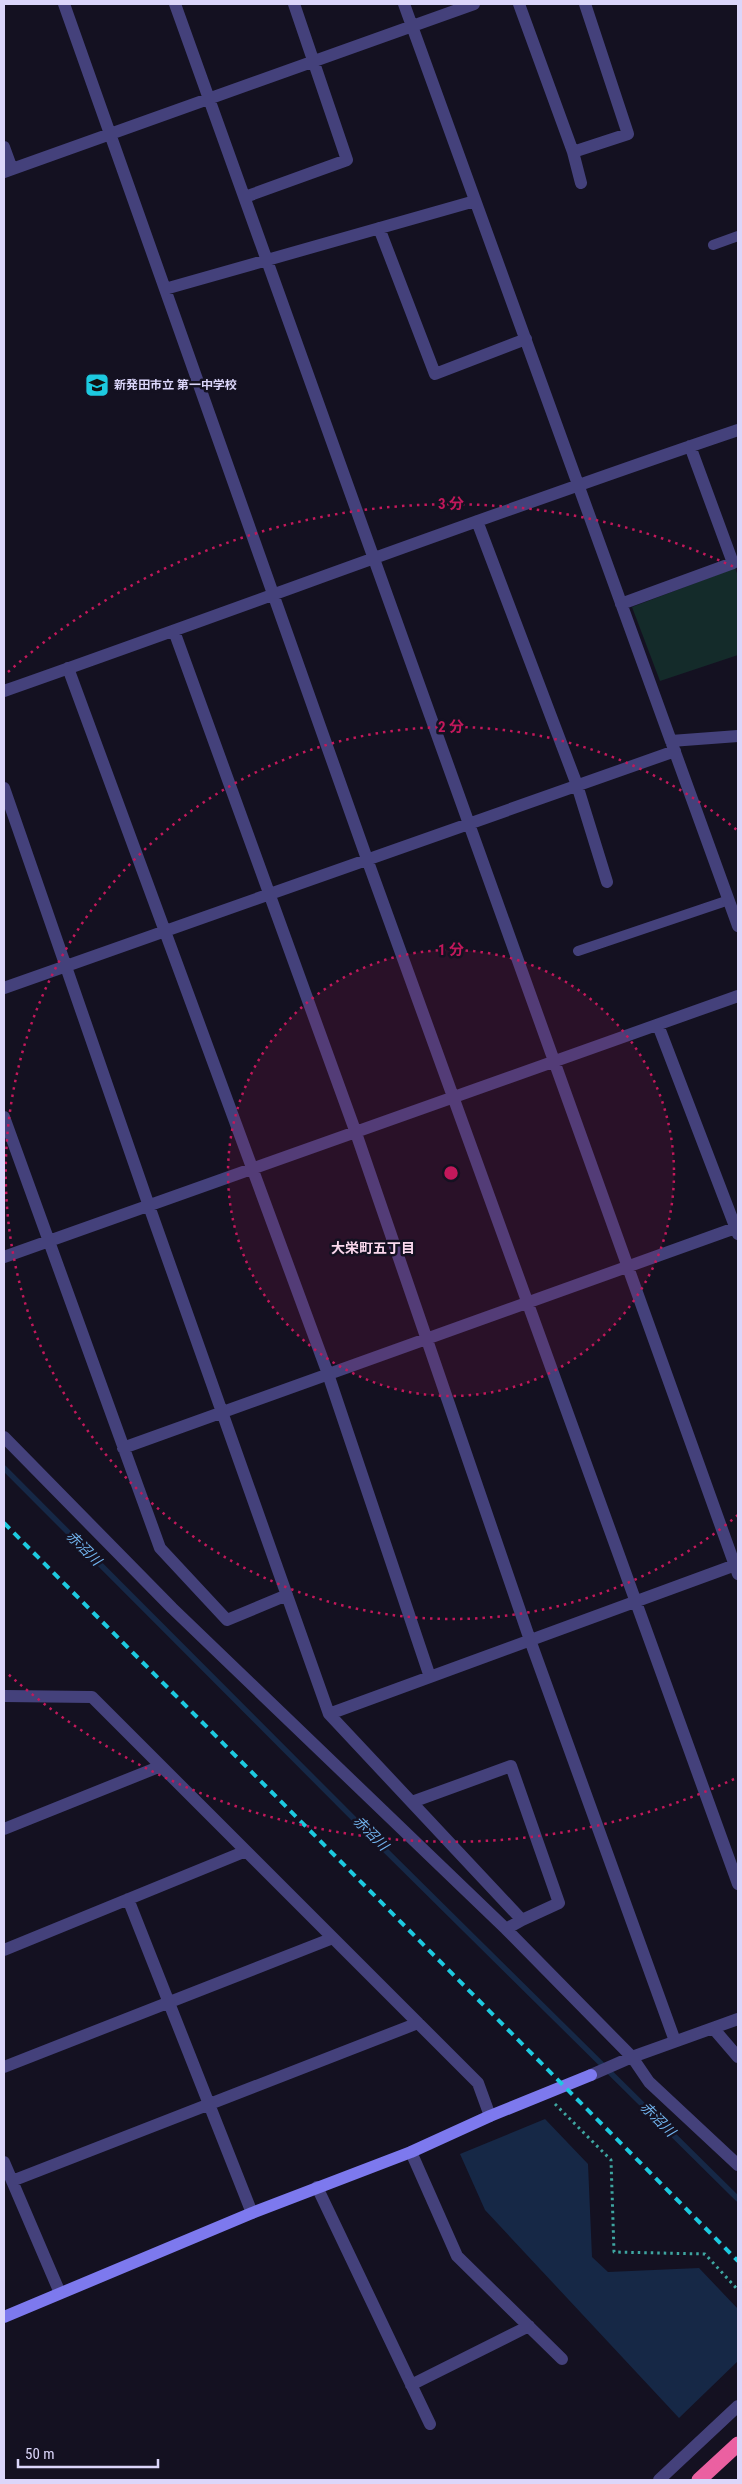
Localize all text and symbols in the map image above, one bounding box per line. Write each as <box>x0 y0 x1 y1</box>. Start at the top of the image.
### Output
school or university icon: 新発田市立 第一中学校 <box>84 372 110 398</box>
place label: 新発田市立 第一中学校 <box>114 378 237 392</box>
text: 3 分 <box>438 495 464 513</box>
text: 2 分 <box>438 718 464 736</box>
text: 1 分 <box>438 941 464 959</box>
centre of rings <box>442 1164 460 1182</box>
district label: 大栄町五丁目 <box>331 1240 415 1256</box>
water label: 赤沼川 <box>63 1527 106 1570</box>
water label: 赤沼川 <box>350 1812 393 1855</box>
water label: 赤沼川 <box>637 2098 680 2141</box>
scale bar <box>18 2436 158 2468</box>
text: 50 m <box>25 2445 55 2463</box>

